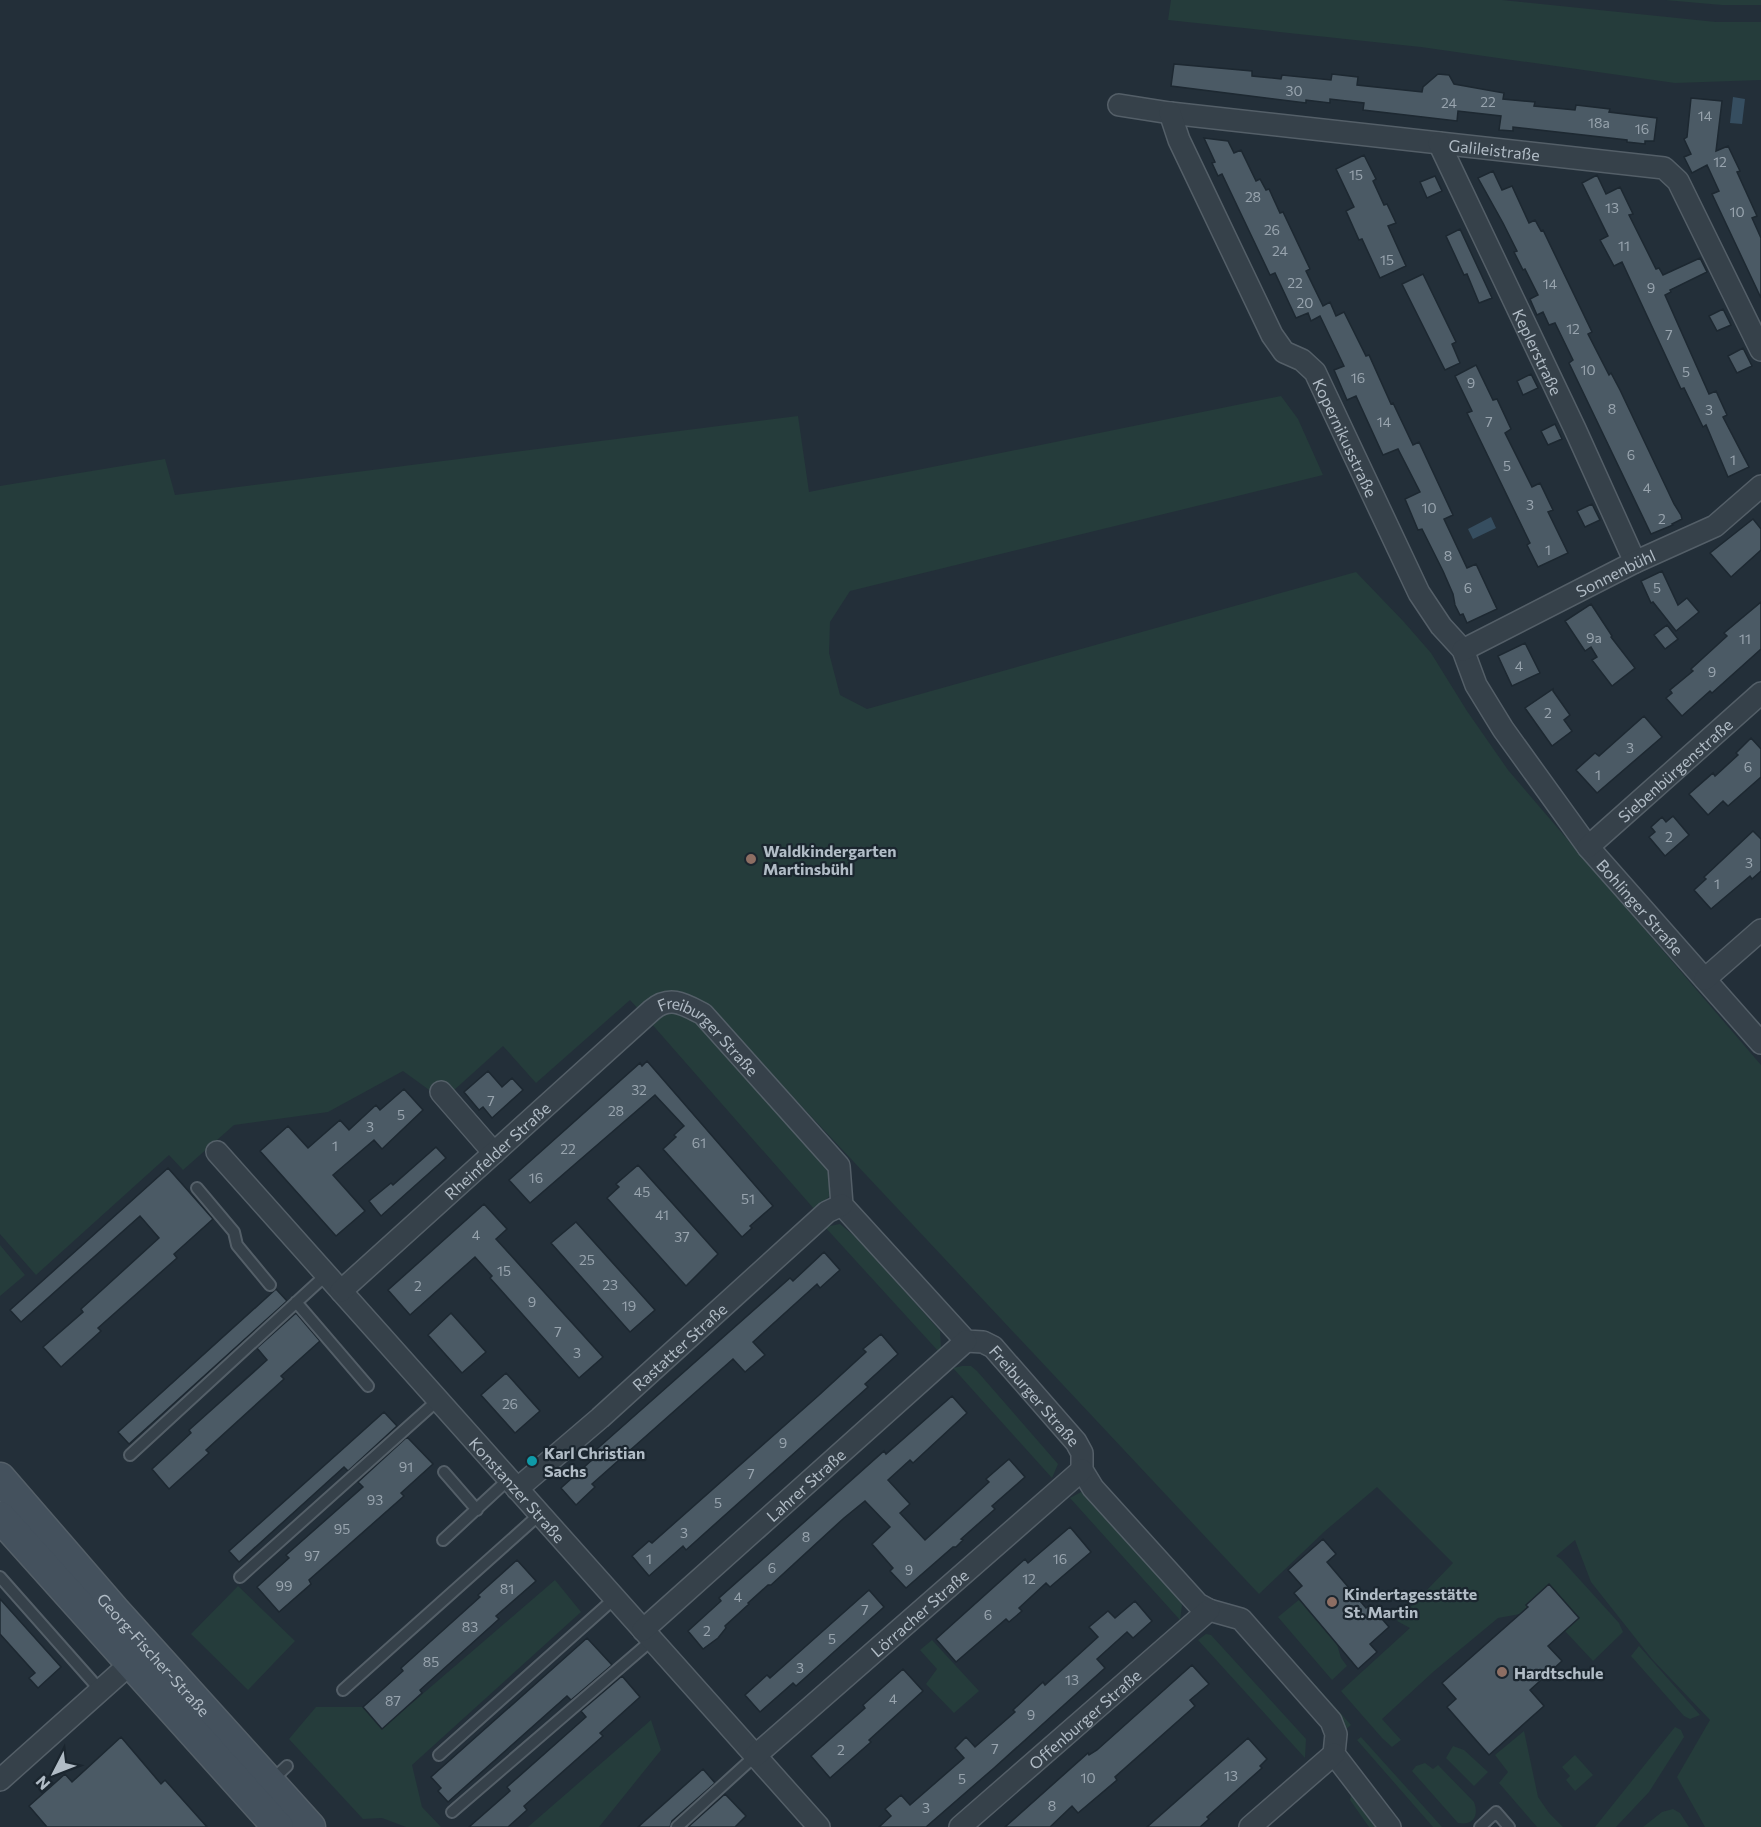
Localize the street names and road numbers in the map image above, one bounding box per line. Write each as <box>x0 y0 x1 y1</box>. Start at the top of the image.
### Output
street label: Galileistraße <box>1448 135 1541 164</box>
street label: Keplerstraße <box>1510 305 1567 398</box>
street label: Kopernikusstraße <box>1310 375 1382 500</box>
street label: Sonnenbühl <box>1572 545 1658 600</box>
street label: Siebenbürgenstraße <box>1614 714 1736 826</box>
street label: Bohlinger Straße <box>1593 855 1688 958</box>
street label: Freiburger Straße <box>654 992 763 1079</box>
street label: Rheinfelder Straße <box>440 1098 554 1203</box>
street label: Rastatter Straße <box>628 1299 730 1394</box>
street label: Freiburger Straße <box>986 1341 1084 1449</box>
street label: Konstanzer Straße <box>466 1433 570 1546</box>
street label: Lahrer Straße <box>762 1444 849 1525</box>
street label: Lörracher Straße <box>866 1565 972 1660</box>
street label: Georg-Fischer-Straße <box>94 1589 214 1720</box>
street label: Offenburger Straße <box>1024 1665 1144 1773</box>

